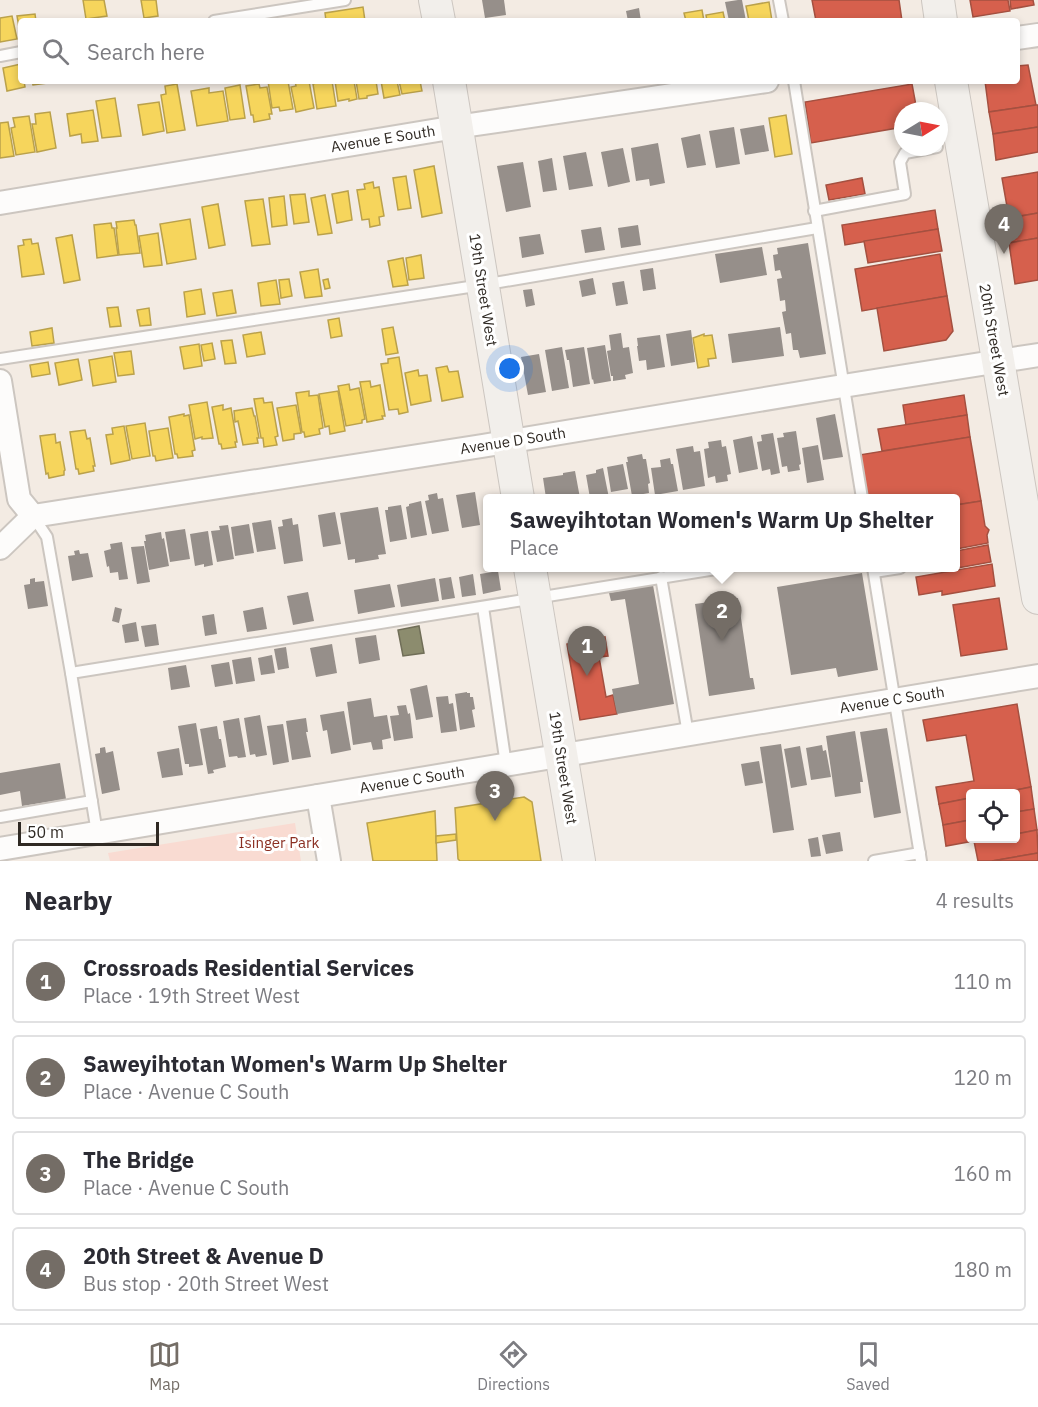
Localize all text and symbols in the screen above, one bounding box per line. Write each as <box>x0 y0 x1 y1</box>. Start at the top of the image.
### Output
search box <box>18 18 1020 84</box>
icon: search <box>39 35 72 68</box>
text: Search here <box>87 37 205 66</box>
north arrow <box>894 102 948 156</box>
street label: Avenue E South <box>329 121 436 156</box>
pin: 4 <box>984 204 1024 254</box>
street label: 19th Street West <box>465 232 502 348</box>
street label: 20th Street West <box>975 282 1014 398</box>
your location <box>495 354 524 383</box>
street label: Avenue D South <box>459 423 567 458</box>
popup <box>483 494 960 572</box>
text: Saweyihtotan Women's Warm Up Shelter <box>509 505 934 534</box>
text: Place <box>509 534 559 561</box>
pin: 2 <box>702 592 742 641</box>
pin: 1 <box>568 626 606 676</box>
street label: Avenue C South <box>838 682 946 717</box>
street label: 19th Street West <box>545 710 582 826</box>
street label: Avenue C South <box>358 762 466 797</box>
pin: 3 <box>476 772 514 821</box>
map controls <box>966 789 1020 843</box>
button: locate <box>966 789 1020 843</box>
scale bar <box>18 819 159 846</box>
text: 50 m <box>27 822 64 842</box>
park label: Isinger Park <box>238 833 320 852</box>
text: Nearby <box>24 883 112 917</box>
text: 4 results <box>936 887 1014 914</box>
text: Crossroads Residential Services <box>83 953 414 982</box>
text: 1 <box>40 968 52 995</box>
text: 110 m <box>954 968 1012 995</box>
text: Place · 19th Street West <box>83 982 300 1009</box>
text: Saweyihtotan Women's Warm Up Shelter <box>83 1049 507 1078</box>
text: 2 <box>40 1064 52 1091</box>
text: 120 m <box>954 1064 1012 1091</box>
text: Place · Avenue C South <box>83 1078 289 1105</box>
text: The Bridge <box>83 1145 194 1174</box>
text: 3 <box>40 1160 52 1187</box>
text: 160 m <box>954 1160 1012 1187</box>
text: Place · Avenue C South <box>83 1174 289 1201</box>
text: 20th Street & Avenue D <box>83 1241 324 1270</box>
text: 4 <box>40 1256 52 1283</box>
text: 180 m <box>954 1256 1012 1283</box>
text: Bus stop · 20th Street West <box>83 1270 329 1297</box>
tab: Map <box>148 1338 181 1394</box>
tab: Directions <box>477 1338 550 1394</box>
tab: Saved <box>846 1338 890 1394</box>

